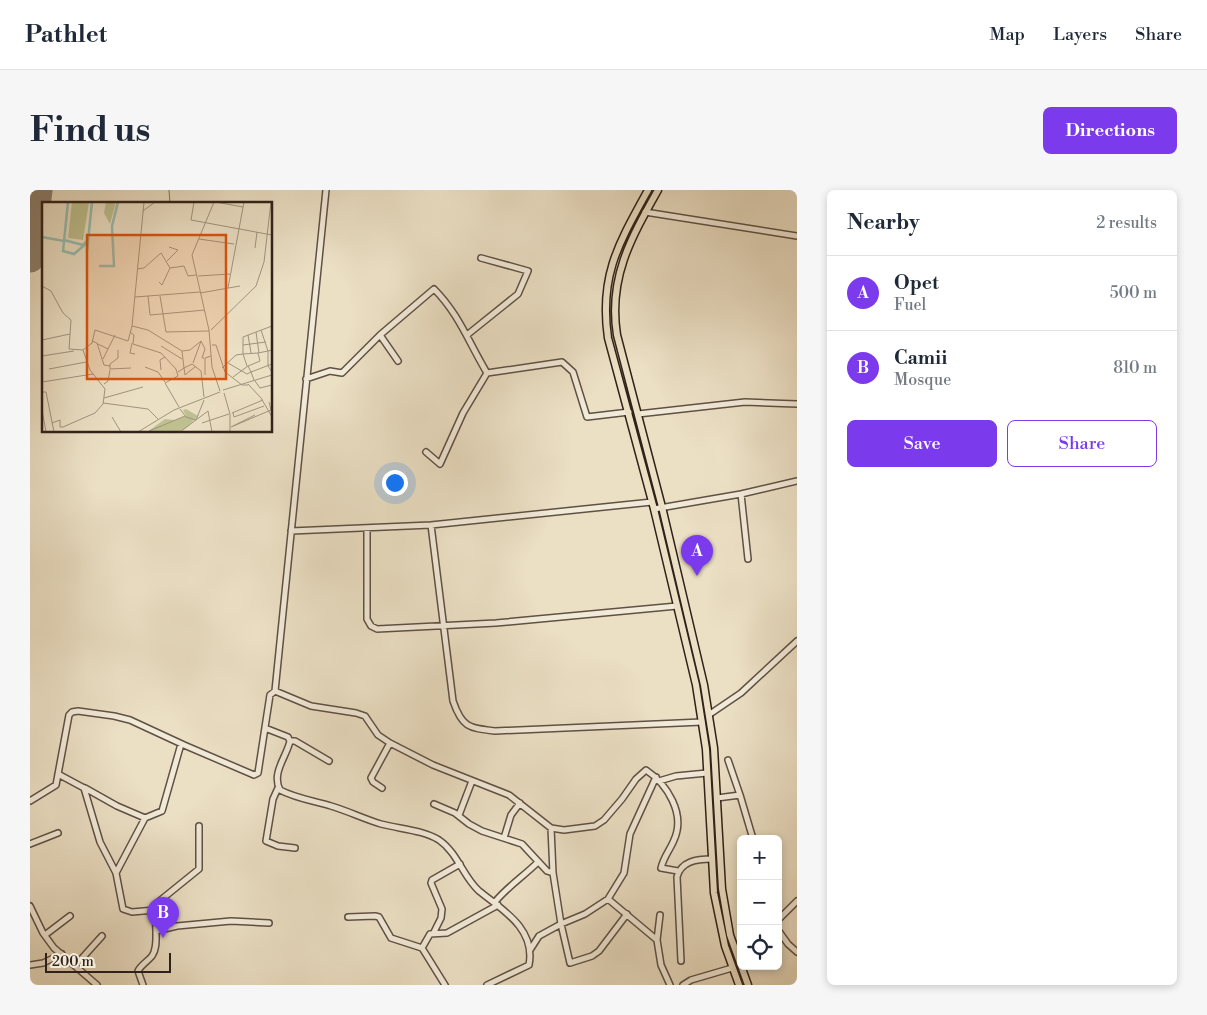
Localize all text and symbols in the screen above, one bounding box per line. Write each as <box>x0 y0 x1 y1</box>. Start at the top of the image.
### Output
text: Pathlet <box>25 20 107 50</box>
text: Map <box>990 23 1025 46</box>
text: Layers <box>1053 23 1107 46</box>
text: Share <box>1135 23 1182 46</box>
button: Directions <box>1043 107 1177 154</box>
text: Find us <box>30 109 150 152</box>
inset map <box>42 202 272 432</box>
text: Nearby <box>847 210 920 236</box>
text: 2 results <box>1096 213 1157 233</box>
text: Opet <box>894 271 939 295</box>
text: A <box>857 283 869 303</box>
text: 500 m <box>1110 283 1157 303</box>
text: Fuel <box>894 295 926 315</box>
text: Camii <box>894 346 947 370</box>
text: B <box>857 358 869 378</box>
text: 810 m <box>1113 358 1157 378</box>
text: Mosque <box>894 370 951 390</box>
button: Save <box>847 420 997 467</box>
button: Share <box>1007 420 1157 467</box>
your location <box>382 470 408 496</box>
pin: A <box>681 535 713 576</box>
map controls <box>737 835 782 970</box>
button: + <box>737 835 782 880</box>
button: − <box>737 880 782 925</box>
pin: B <box>147 897 179 938</box>
button: locate <box>737 925 782 970</box>
scale bar <box>45 950 171 973</box>
text: 200 m <box>52 953 94 971</box>

